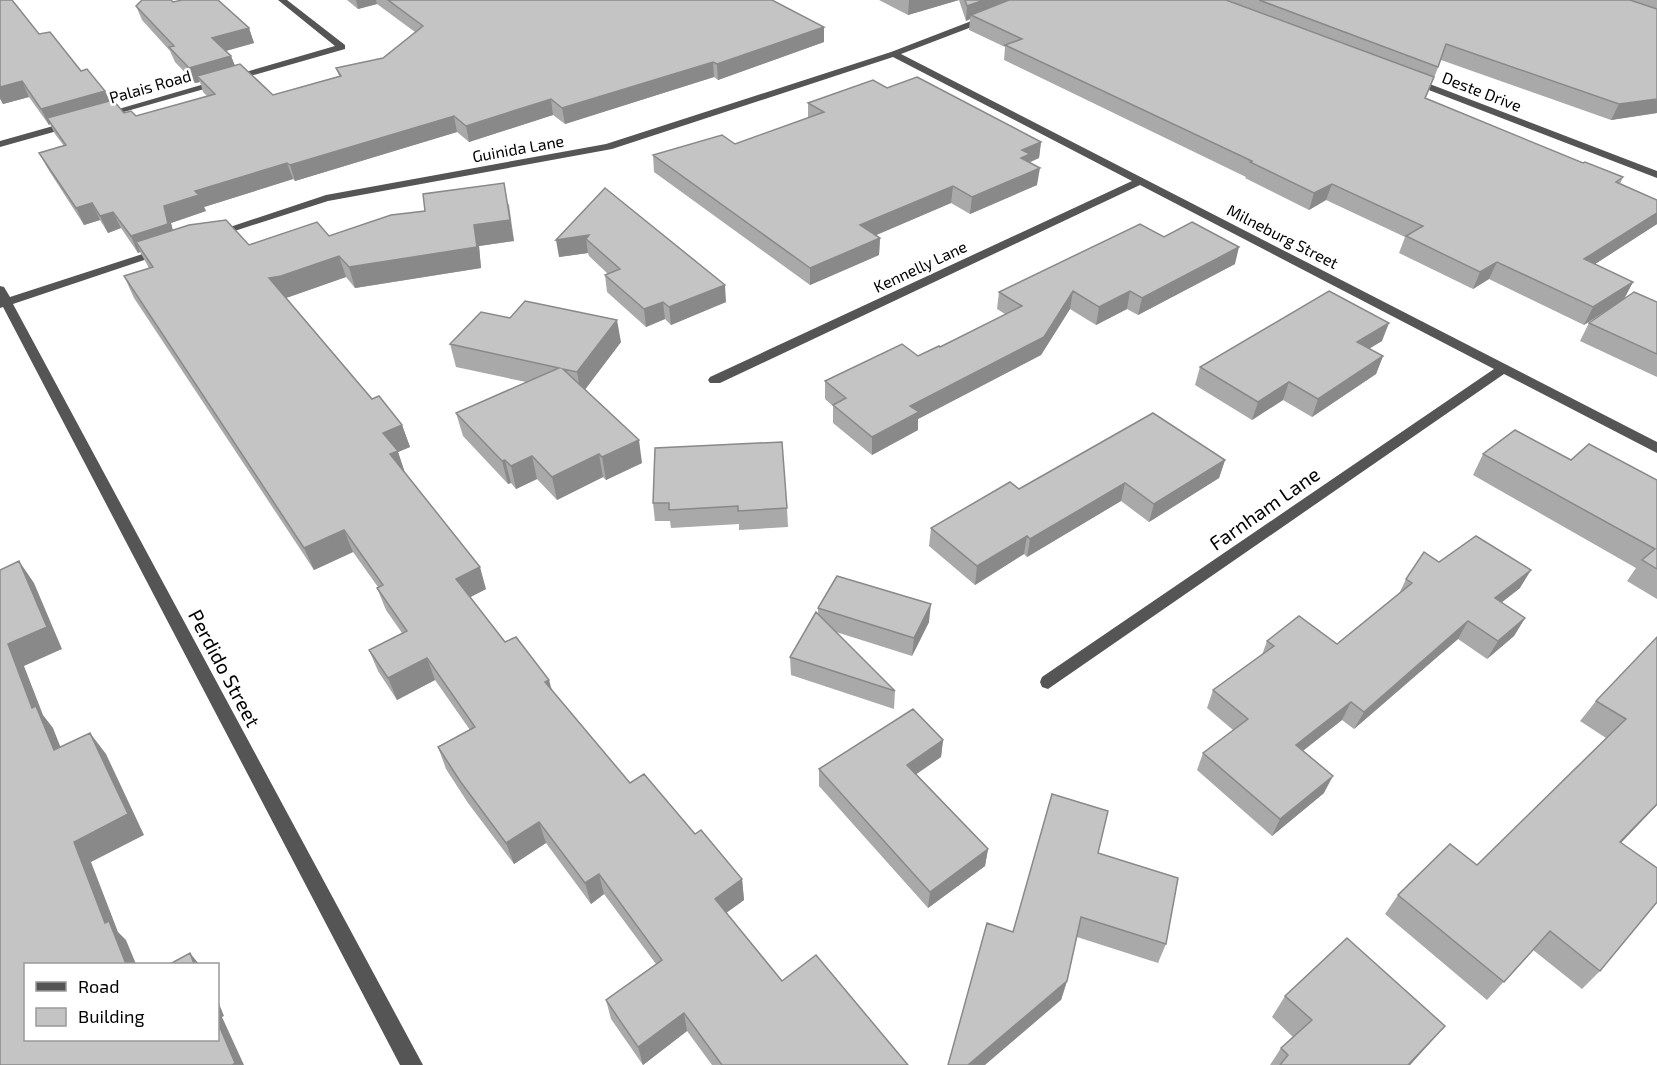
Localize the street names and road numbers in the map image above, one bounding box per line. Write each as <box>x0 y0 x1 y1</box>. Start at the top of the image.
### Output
street label: Palais Road <box>107 65 193 107</box>
street label: Deste Drive <box>1440 67 1524 115</box>
street label: Guinida Lane <box>471 131 565 165</box>
street label: Milneburg Street <box>1224 200 1342 272</box>
street label: Kennelly Lane <box>870 236 970 296</box>
street label: Farnham Lane <box>1204 461 1324 555</box>
street label: Perdido Street <box>184 605 266 731</box>

